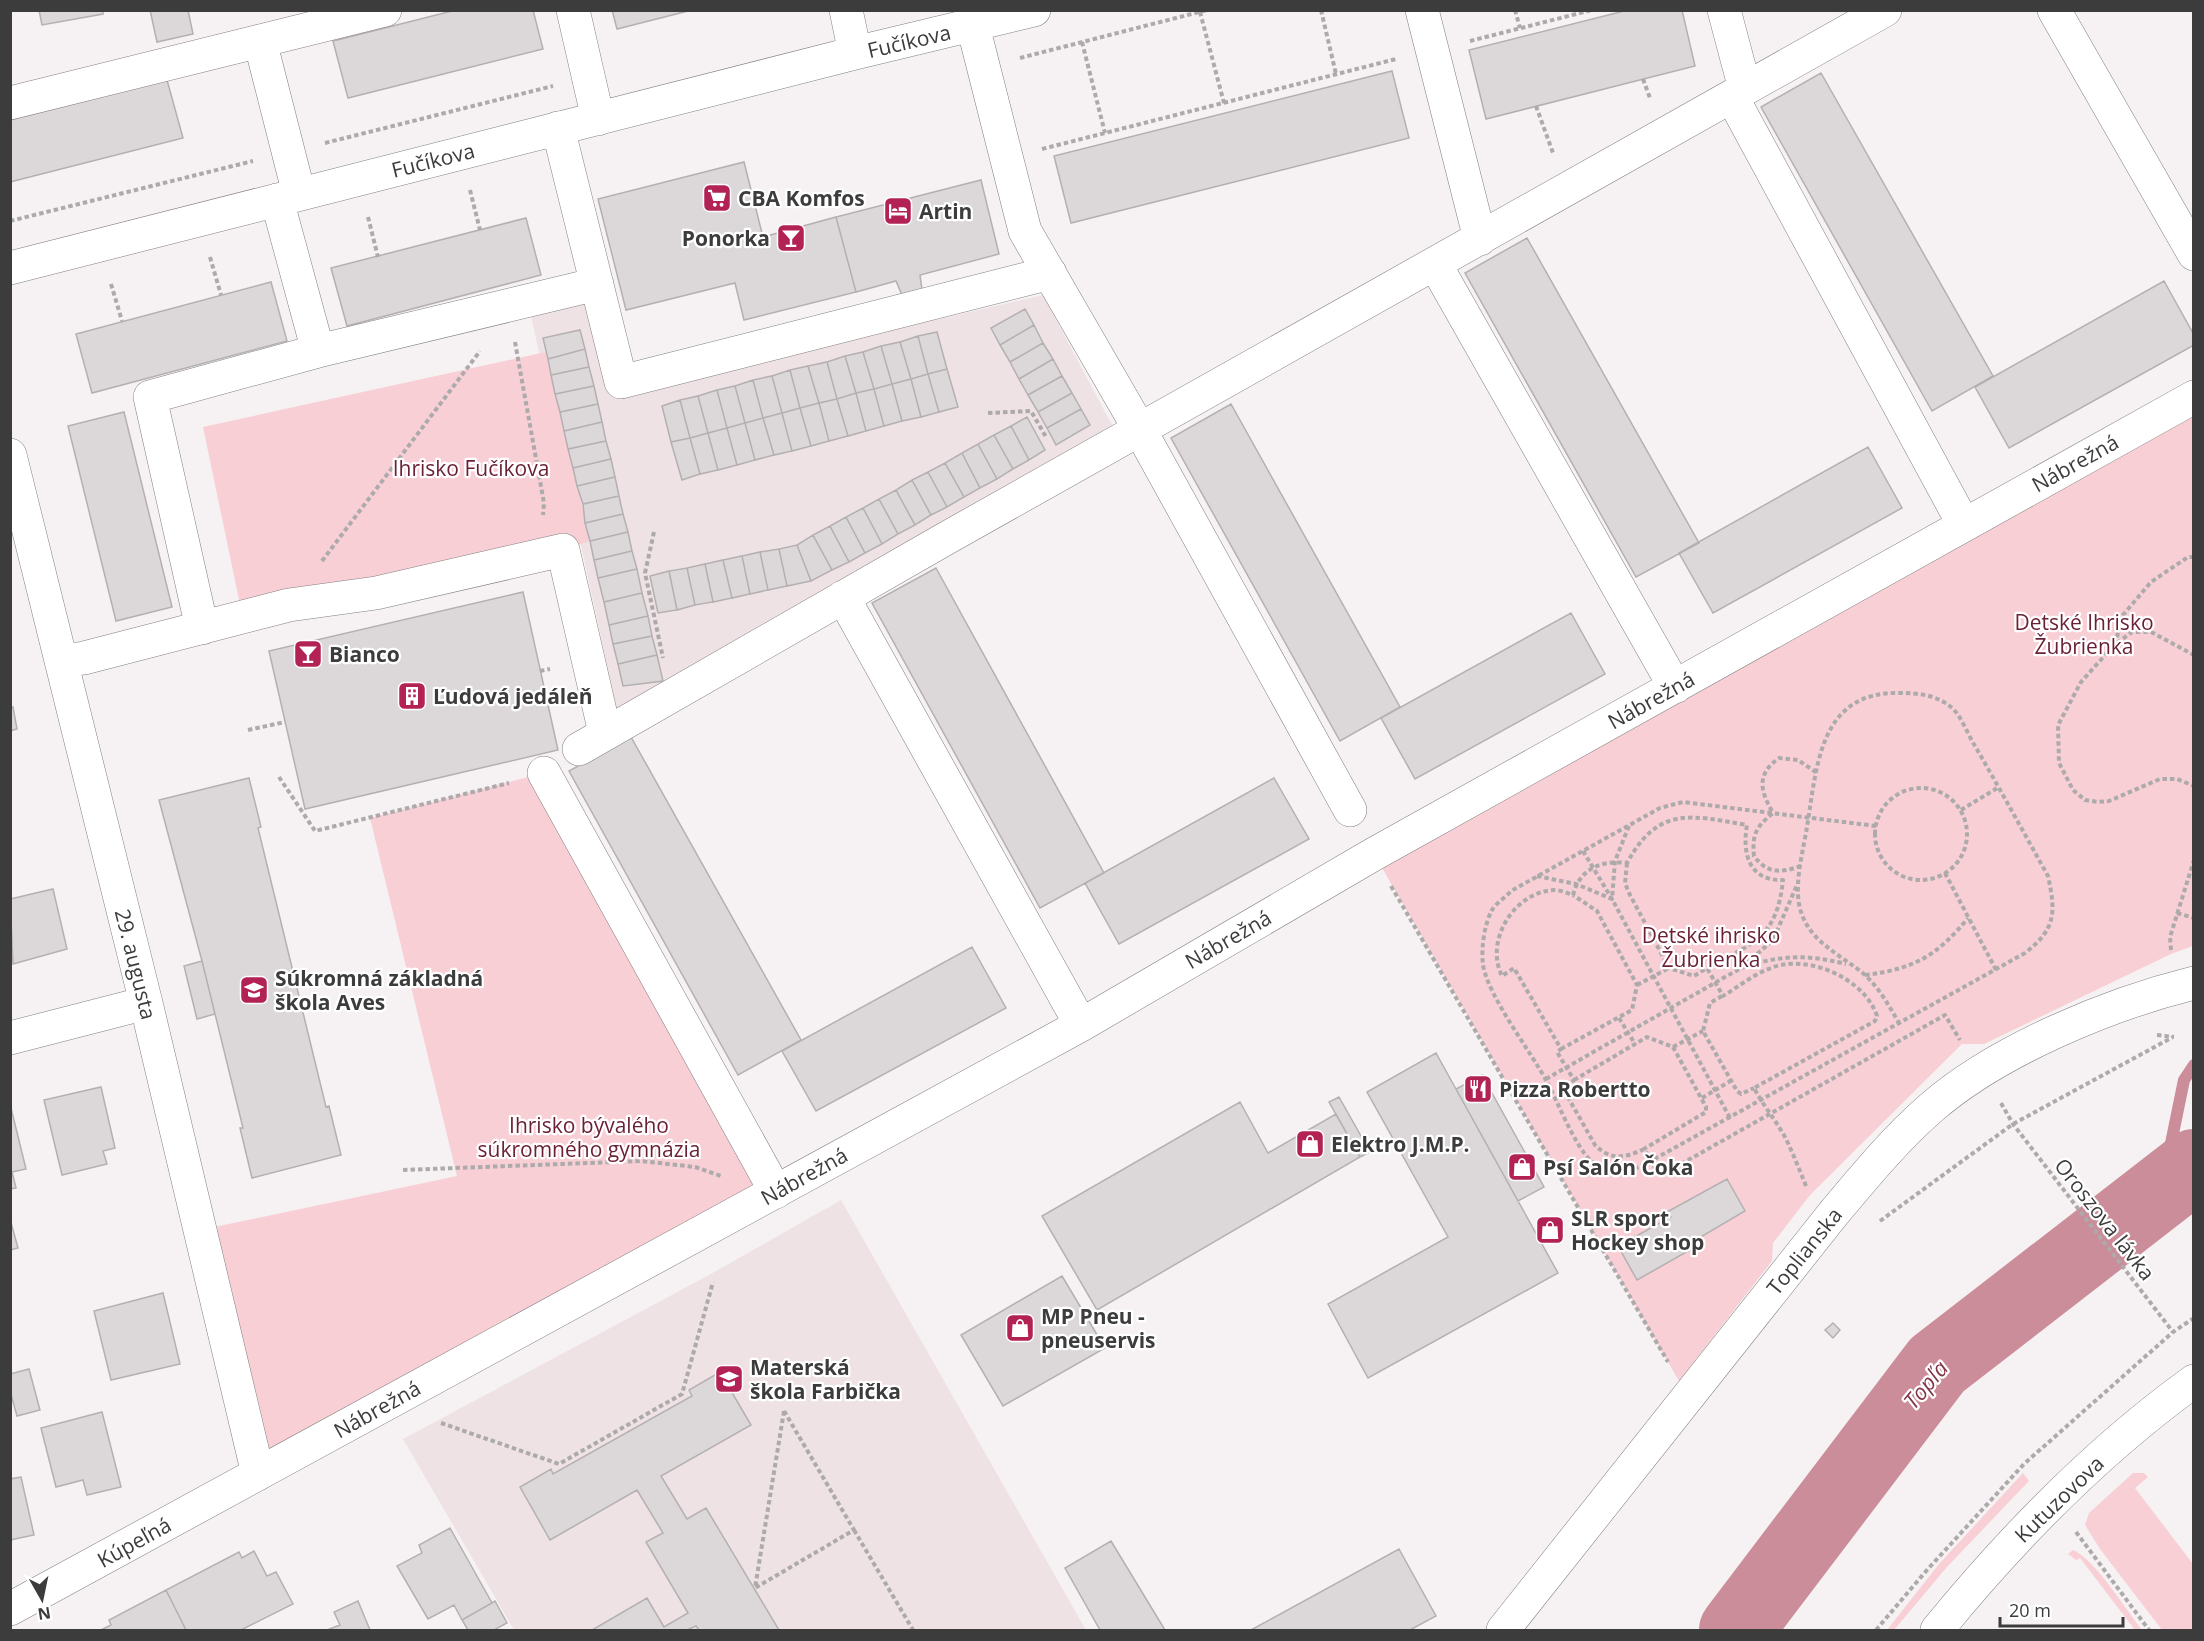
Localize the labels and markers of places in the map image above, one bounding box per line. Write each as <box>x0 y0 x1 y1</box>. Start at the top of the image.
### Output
supermarket icon: CBA Komfos <box>701 182 733 214</box>
place label: CBA Komfos <box>738 184 865 212</box>
hotel icon: Artin <box>882 195 914 227</box>
place label: Artin <box>919 197 972 225</box>
bar icon: Ponorka <box>775 222 807 254</box>
place label: Ponorka <box>682 224 770 252</box>
bar icon: Bianco <box>292 638 324 670</box>
place label: Bianco <box>329 640 400 668</box>
building icon: Ľudová jedáleň <box>396 680 428 712</box>
place label: Ľudová jedáleň <box>433 682 592 710</box>
place label: Súkromná základná škola Aves <box>275 964 483 1016</box>
school or university icon: Súkromná základná škola Aves <box>238 974 270 1006</box>
restaurant icon: Pizza Robertto <box>1462 1073 1494 1105</box>
place label: Pizza Robertto <box>1499 1075 1651 1103</box>
shop icon: Elektro J.M.P. <box>1294 1128 1326 1160</box>
place label: Elektro J.M.P. <box>1331 1130 1470 1158</box>
shop icon: Psí Salón Čoka <box>1506 1151 1538 1183</box>
place label: Psí Salón Čoka <box>1543 1153 1694 1181</box>
place label: SLR sport Hockey shop <box>1571 1204 1704 1256</box>
shop icon: SLR sport Hockey shop <box>1534 1214 1566 1246</box>
place label: MP Pneu - pneuservis <box>1041 1302 1155 1354</box>
shop icon: MP Pneu - pneuservis <box>1004 1312 1036 1344</box>
place label: Materská škola Farbička <box>750 1353 901 1405</box>
school or university icon: Materská škola Farbička <box>713 1363 745 1395</box>

